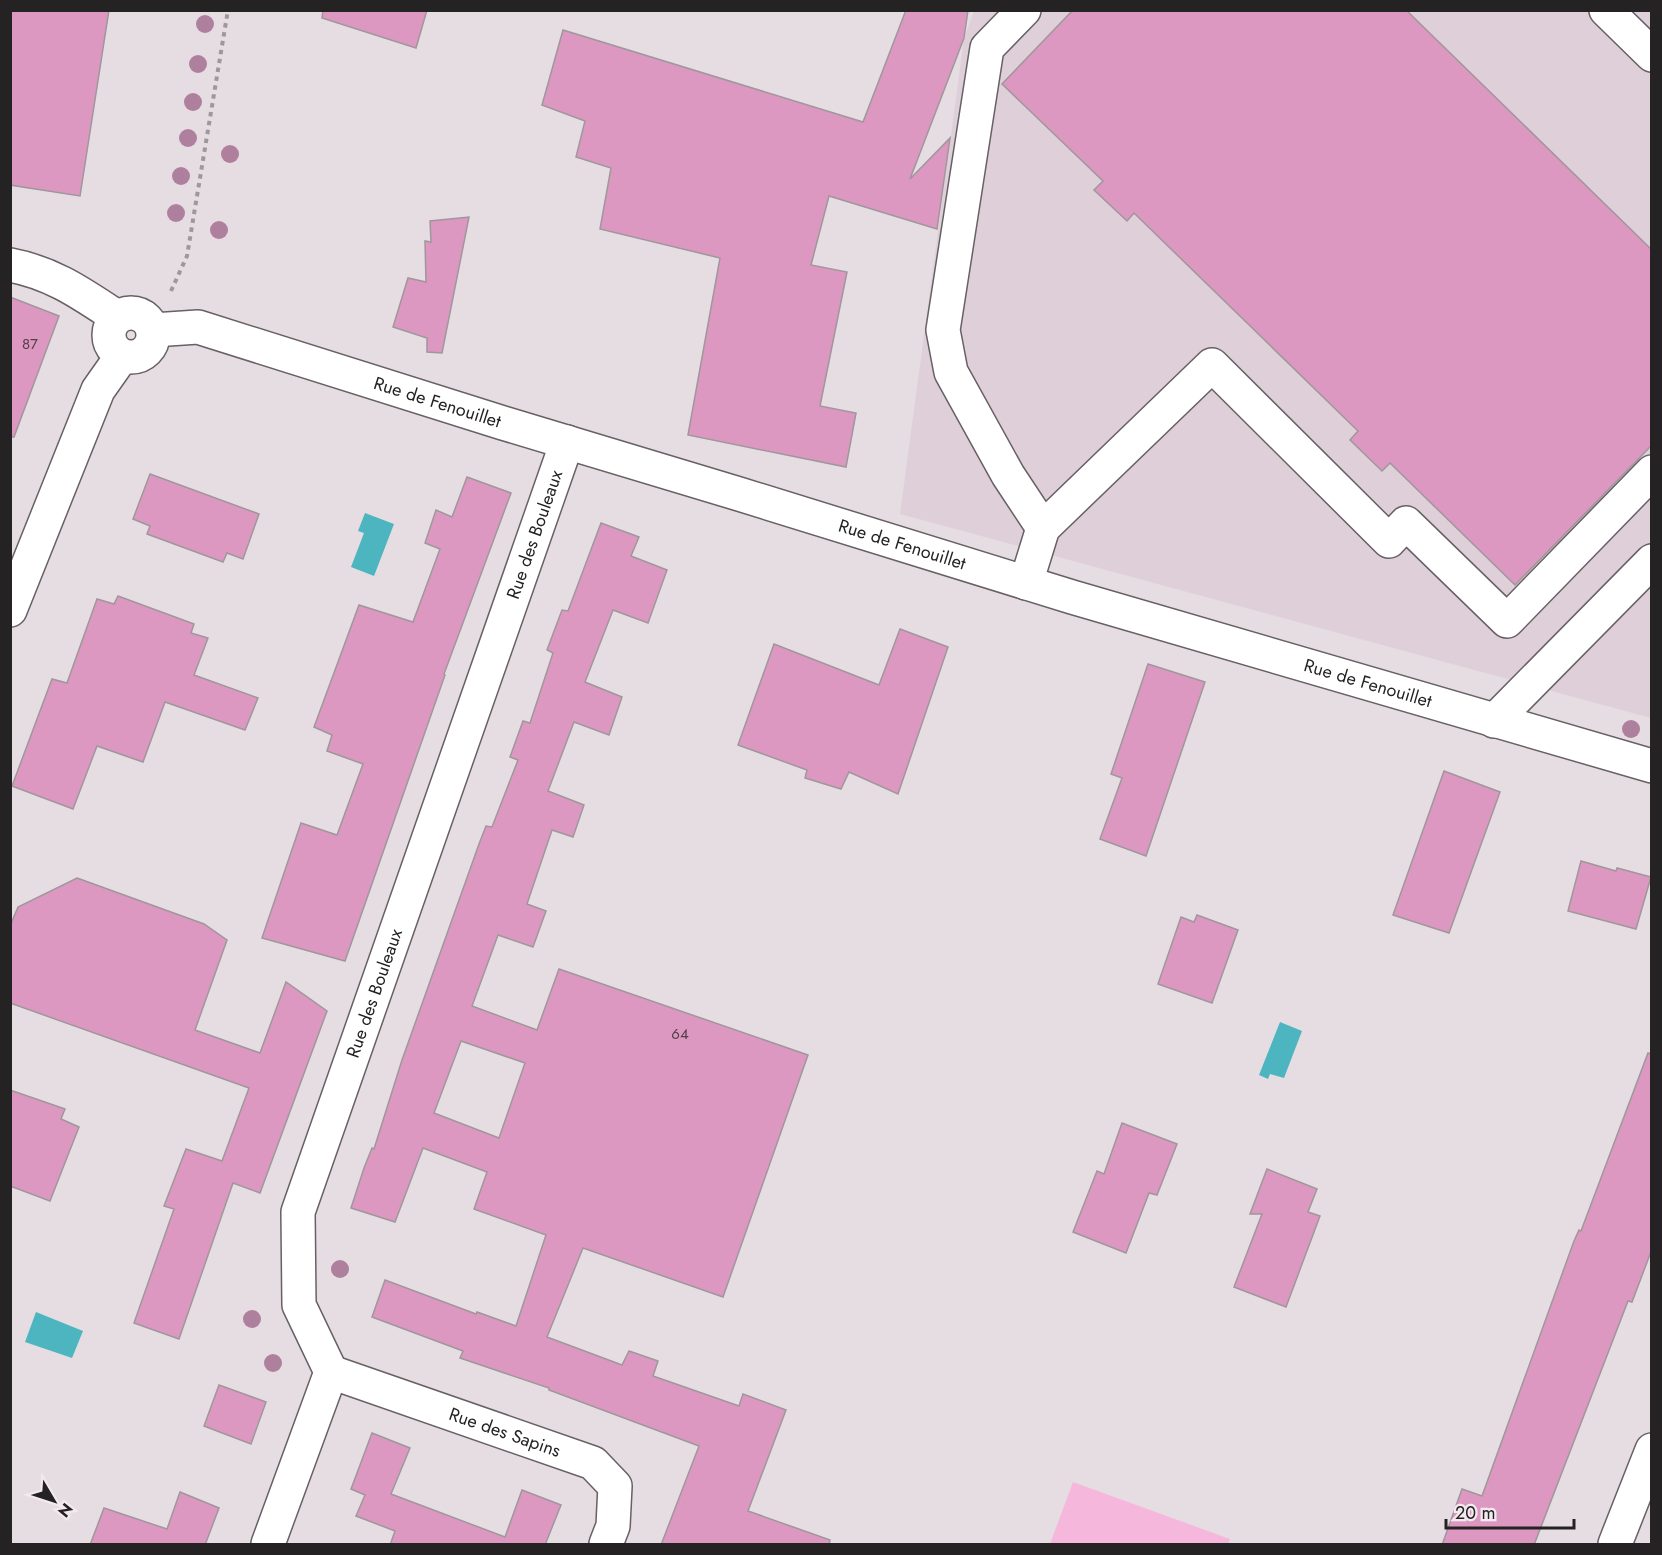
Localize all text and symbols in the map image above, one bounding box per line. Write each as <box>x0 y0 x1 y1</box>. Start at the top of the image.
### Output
house number: 87 <box>22 333 38 355</box>
street label: Rue de Fenouillet <box>370 370 505 435</box>
street label: Rue des Bouleaux <box>500 466 569 603</box>
street label: Rue de Fenouillet <box>835 512 970 577</box>
street label: Rue de Fenouillet <box>1301 652 1436 714</box>
street label: Rue des Bouleaux <box>340 925 409 1061</box>
house number: 64 <box>671 1023 689 1045</box>
street label: Rue des Sapins <box>445 1401 564 1464</box>
north arrow <box>24 1471 84 1531</box>
scale bar <box>1446 1492 1574 1530</box>
text: N <box>52 1498 78 1522</box>
text: 20 m <box>1455 1500 1495 1526</box>

